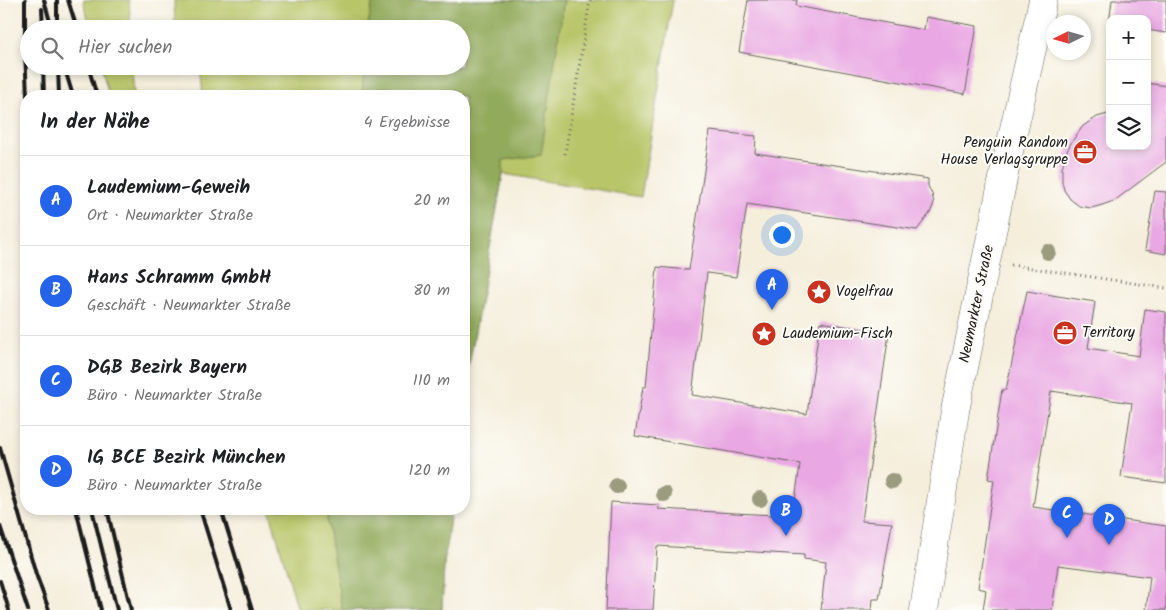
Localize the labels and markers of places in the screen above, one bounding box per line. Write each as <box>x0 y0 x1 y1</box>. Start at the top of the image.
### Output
place label: Penguin Random House Verlagsgruppe <box>940 131 1068 172</box>
office icon: Penguin Random House Verlagsgruppe <box>1072 139 1098 165</box>
pin: A <box>756 269 788 310</box>
place icon: Vogelfrau <box>806 279 832 305</box>
place label: Vogelfrau <box>836 280 893 304</box>
office icon: Territory <box>1052 320 1078 346</box>
place icon: Laudemium-Fisch <box>751 321 777 347</box>
place label: Territory <box>1082 321 1136 345</box>
place label: Laudemium-Fisch <box>782 322 893 346</box>
pin: B <box>770 495 802 536</box>
pin: C <box>1051 497 1083 538</box>
pin: D <box>1093 504 1125 545</box>

